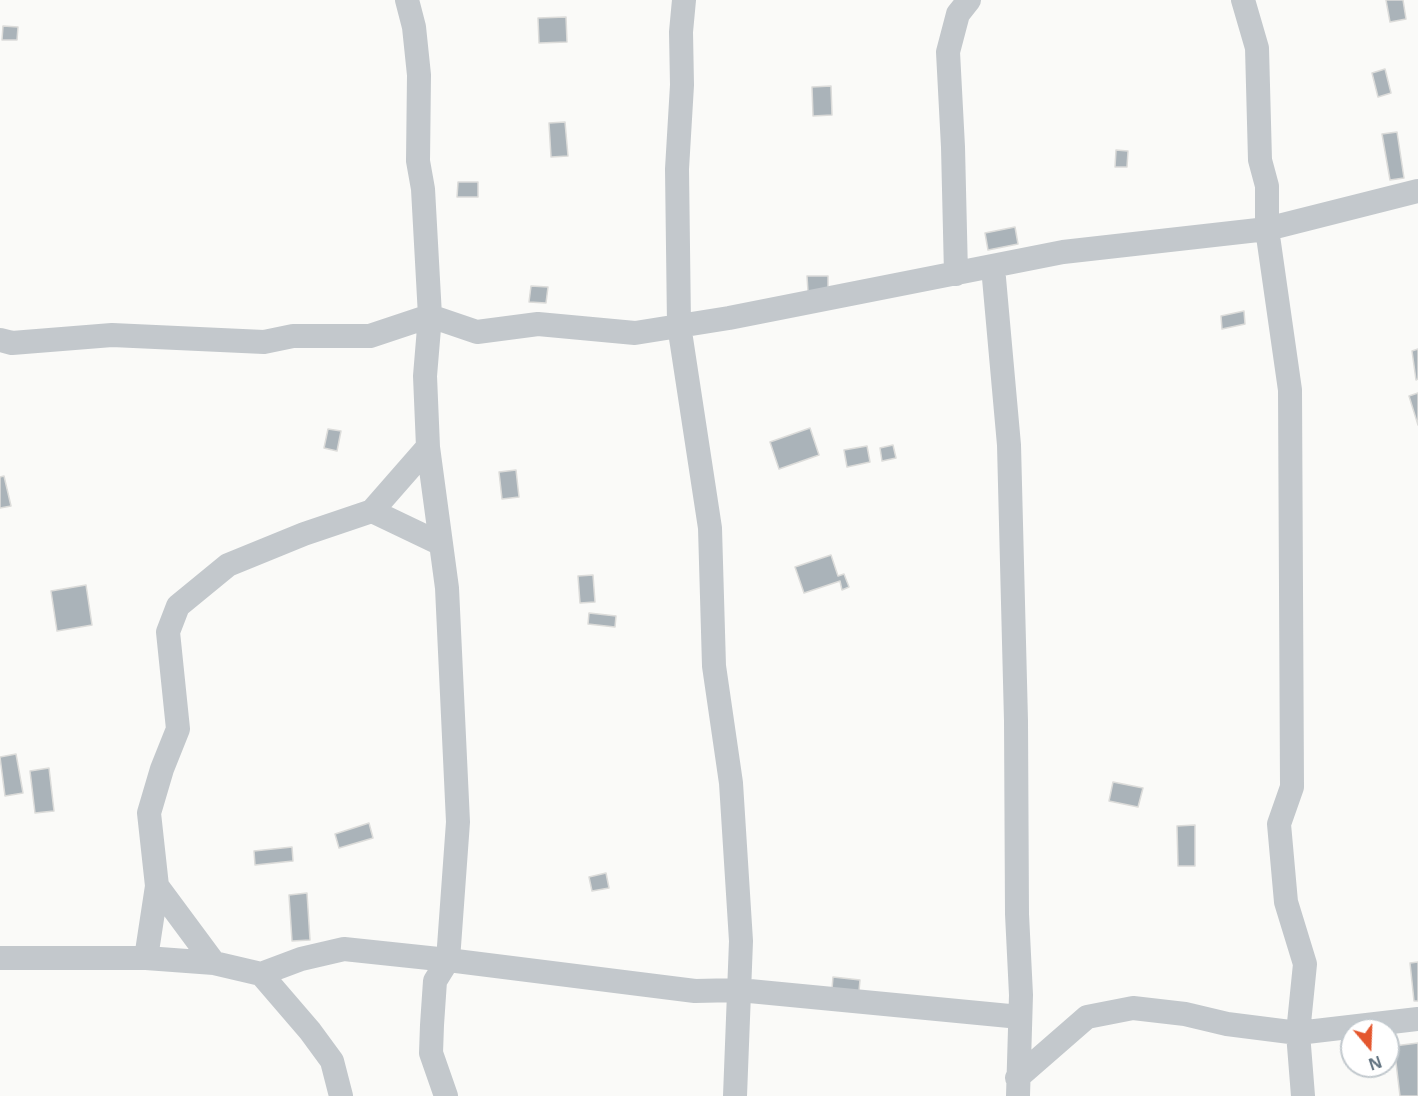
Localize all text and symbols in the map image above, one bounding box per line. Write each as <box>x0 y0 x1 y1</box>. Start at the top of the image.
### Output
north arrow <box>1340 1018 1400 1078</box>
text: N <box>1365 1051 1385 1076</box>

